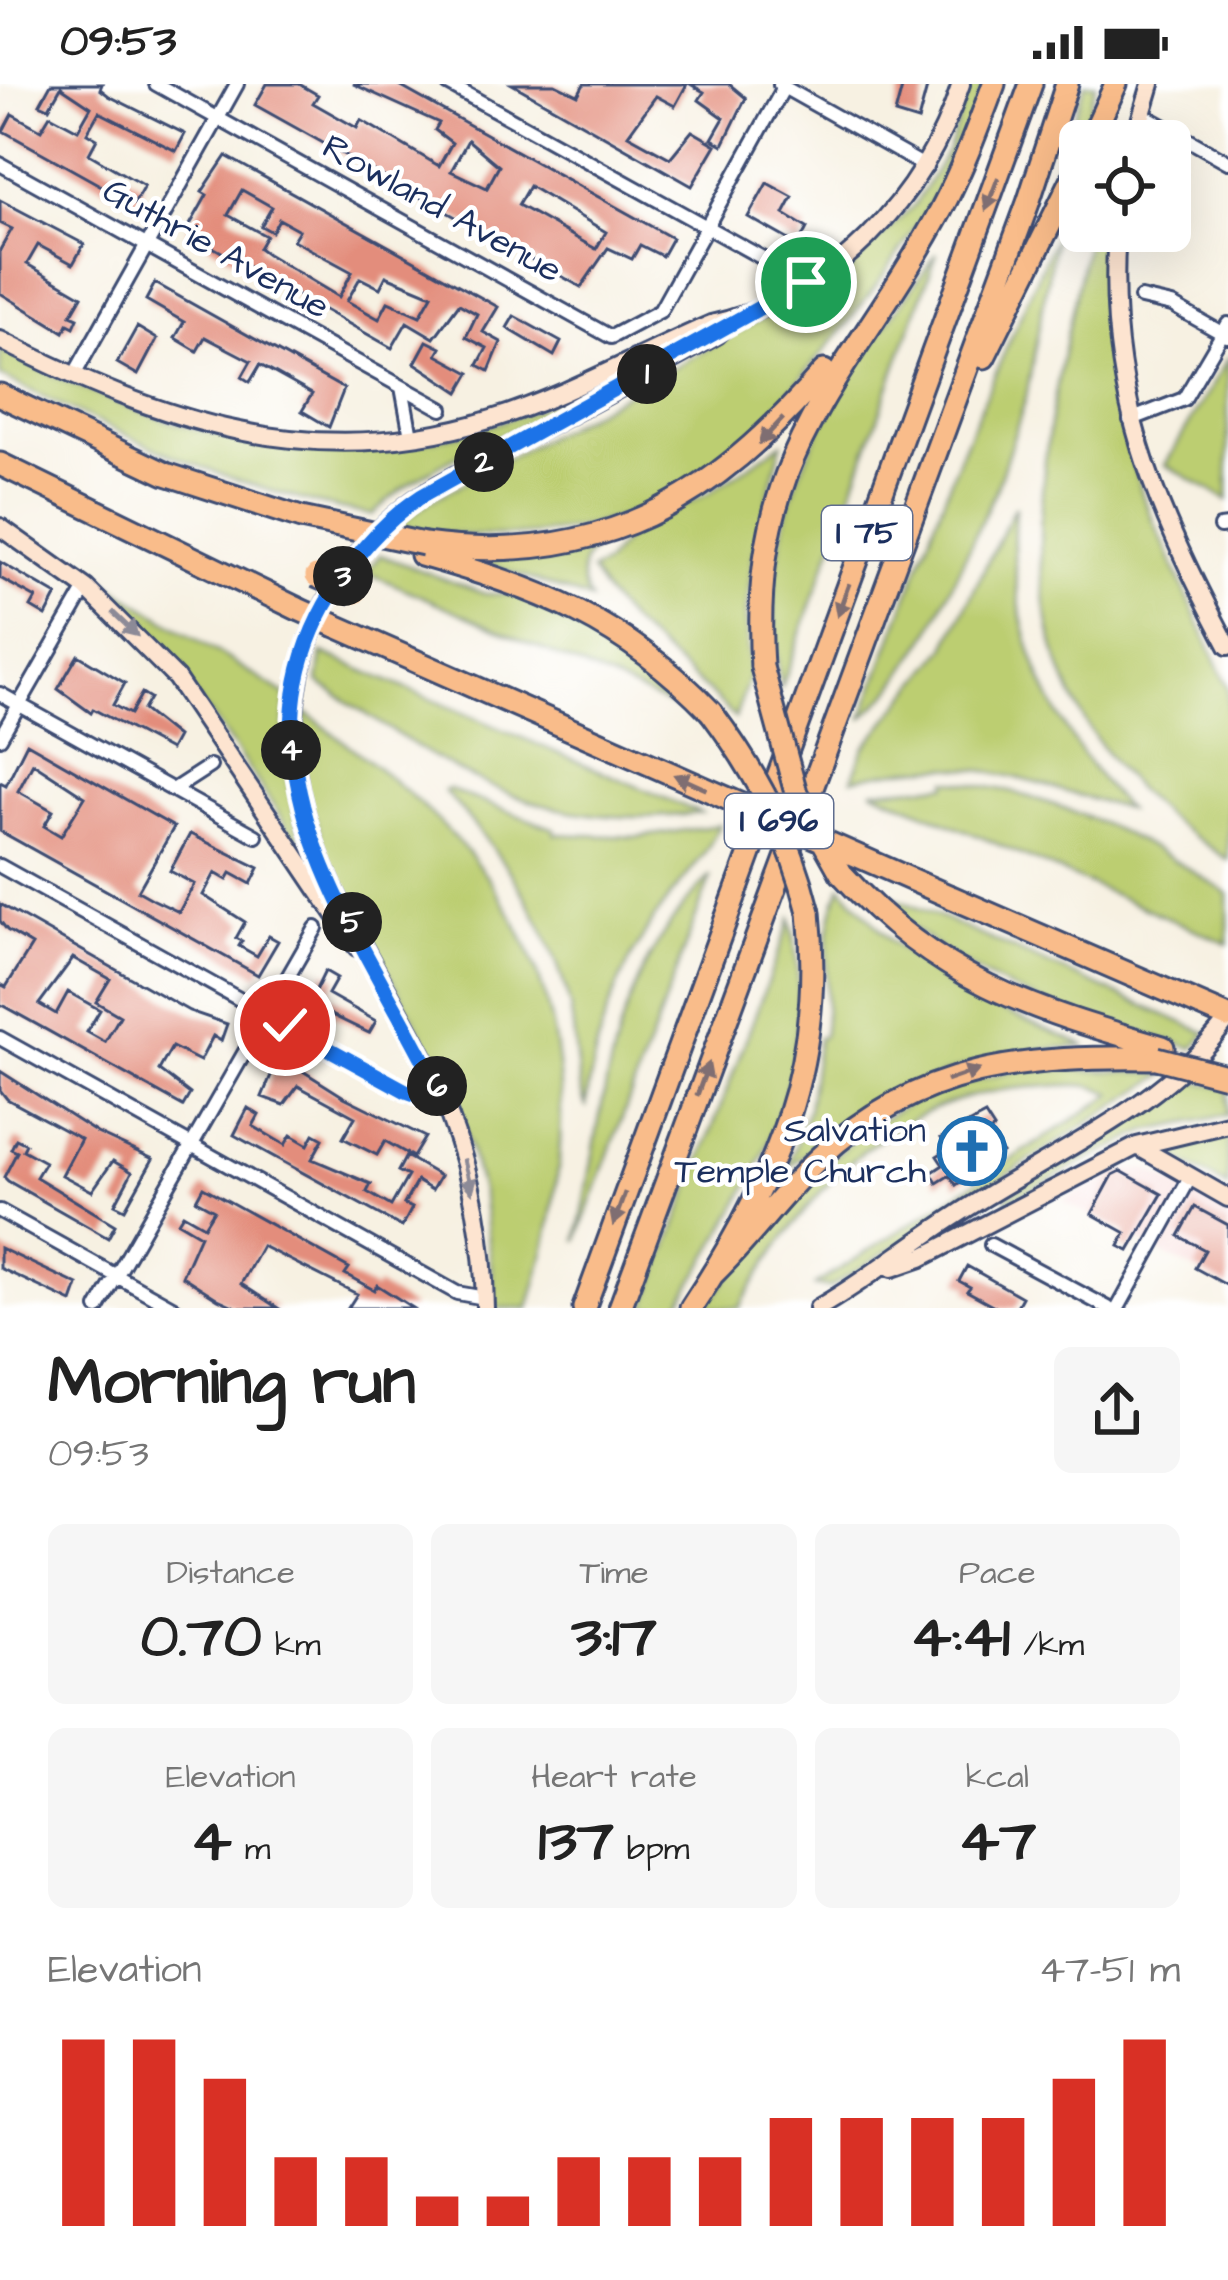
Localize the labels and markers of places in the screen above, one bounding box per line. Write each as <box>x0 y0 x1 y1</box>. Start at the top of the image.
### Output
pin <box>755 231 857 333</box>
pin: 1 <box>617 344 677 404</box>
pin: 2 <box>454 432 514 492</box>
pin: 3 <box>313 546 373 606</box>
pin: 4 <box>261 720 321 780</box>
pin: 5 <box>322 892 382 952</box>
pin <box>234 974 336 1076</box>
pin: 6 <box>407 1056 467 1116</box>
place label: Salvation Temple Church <box>674 1105 926 1197</box>
church icon: Salvation Temple Church <box>937 1116 1007 1186</box>

